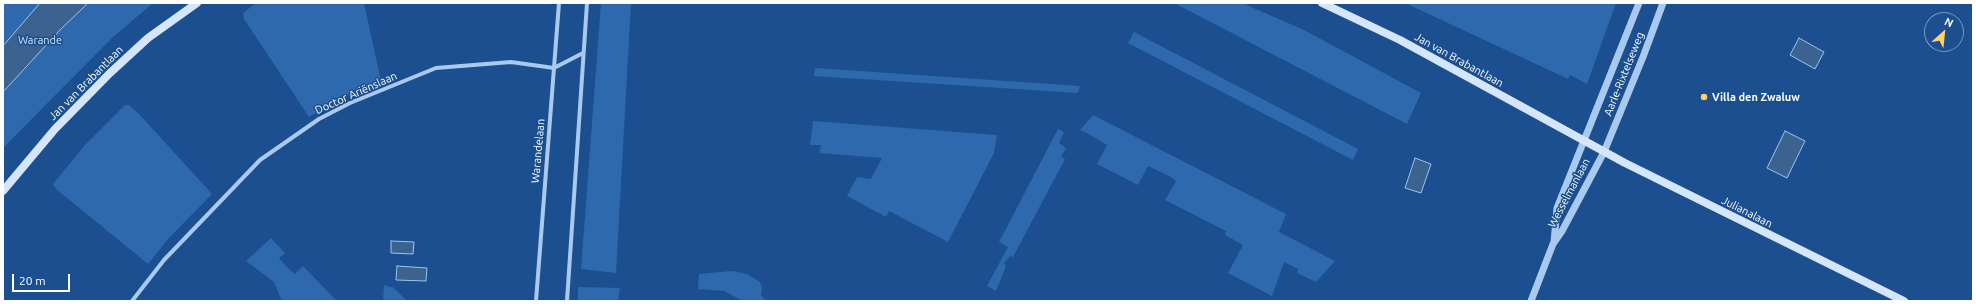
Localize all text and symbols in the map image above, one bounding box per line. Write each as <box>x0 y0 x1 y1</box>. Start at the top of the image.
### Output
north arrow <box>1924 12 1964 52</box>
text: N <box>1943 15 1955 29</box>
street label: Jan van Brabantlaan <box>1412 30 1506 90</box>
street label: Aarle-Rixtelseweg <box>1601 30 1647 118</box>
park label: Warande <box>18 33 62 47</box>
street label: Jan van Brabantlaan <box>46 43 126 123</box>
street label: Doctor Ariënslaan <box>313 69 399 117</box>
place label: Villa den Zwaluw <box>1712 90 1800 104</box>
marker: Villa den Zwaluw <box>1699 92 1709 102</box>
street label: Warandelaan <box>529 118 547 184</box>
street label: Wesselmanlaan <box>1545 156 1593 230</box>
street label: Julianalaan <box>1719 194 1775 230</box>
scale bar <box>14 266 72 292</box>
text: 20 m <box>19 274 46 287</box>

